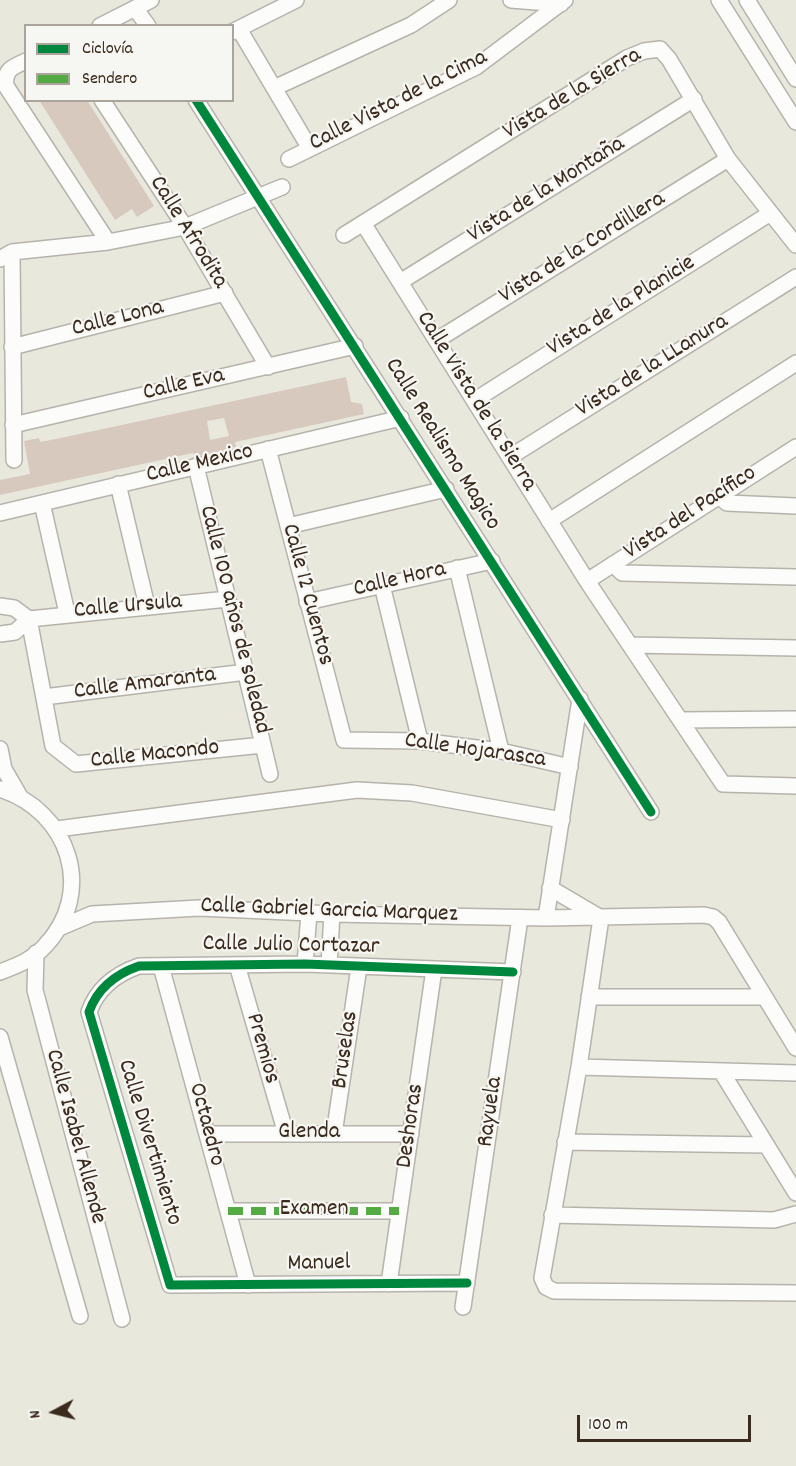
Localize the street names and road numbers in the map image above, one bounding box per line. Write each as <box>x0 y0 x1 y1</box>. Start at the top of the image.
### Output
street label: Vista de la Sierra <box>499 42 647 148</box>
street label: Calle Vista de la Cima <box>305 45 493 159</box>
street label: Vista de la Montaña <box>463 131 631 251</box>
street label: Calle Afrodita <box>141 171 233 295</box>
street label: Vista de la Cordillera <box>495 186 671 312</box>
street label: Vista de la Planicie <box>543 250 701 364</box>
street label: Calle Lona <box>69 295 167 345</box>
street label: Calle Vista de la Sierra <box>408 307 542 497</box>
street label: Vista de la LLanura <box>572 309 734 425</box>
street label: Calle Realismo Magico <box>376 354 506 536</box>
street label: Calle Eva <box>140 363 228 409</box>
street label: Calle Mexico <box>144 439 256 491</box>
street label: Vista del Pacífico <box>619 460 763 568</box>
street label: Calle 100 años de soledad <box>191 503 275 737</box>
street label: Calle 12 Cuentos <box>273 521 339 669</box>
street label: Calle Hora <box>351 556 449 606</box>
street label: Calle Ursula <box>73 589 183 627</box>
street label: Calle Amaranta <box>72 662 218 708</box>
street label: Calle Hojarasca <box>403 728 547 776</box>
street label: Calle Macondo <box>89 735 221 777</box>
street label: Calle Gabriel Garcia Marquez <box>200 893 458 931</box>
street label: Calle Julio Cortazar <box>202 931 380 963</box>
street label: Bruselas <box>327 1009 367 1091</box>
street label: Premios <box>237 1010 285 1088</box>
street label: Calle Isabel Allende <box>37 1047 111 1227</box>
street label: Calle Divertimiento <box>109 1056 187 1230</box>
street label: Rayuela <box>473 1075 511 1149</box>
street label: Octaedro <box>180 1080 230 1170</box>
street label: Deshoras <box>392 1082 432 1170</box>
street label: Glenda <box>278 1120 340 1148</box>
street label: Examen <box>279 1197 349 1225</box>
street label: Manuel <box>287 1250 351 1280</box>

